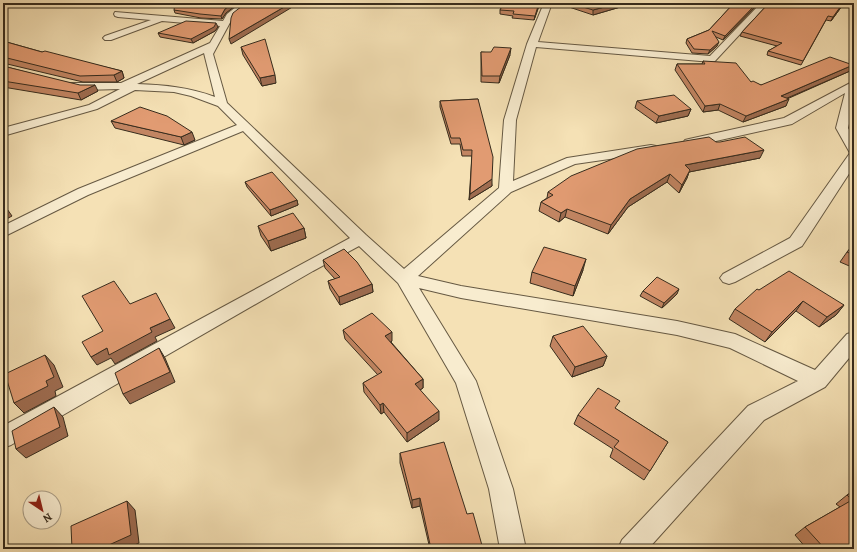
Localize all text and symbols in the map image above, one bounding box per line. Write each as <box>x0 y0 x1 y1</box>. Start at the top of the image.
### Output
north arrow <box>22 490 62 530</box>
text: N <box>40 509 55 526</box>

